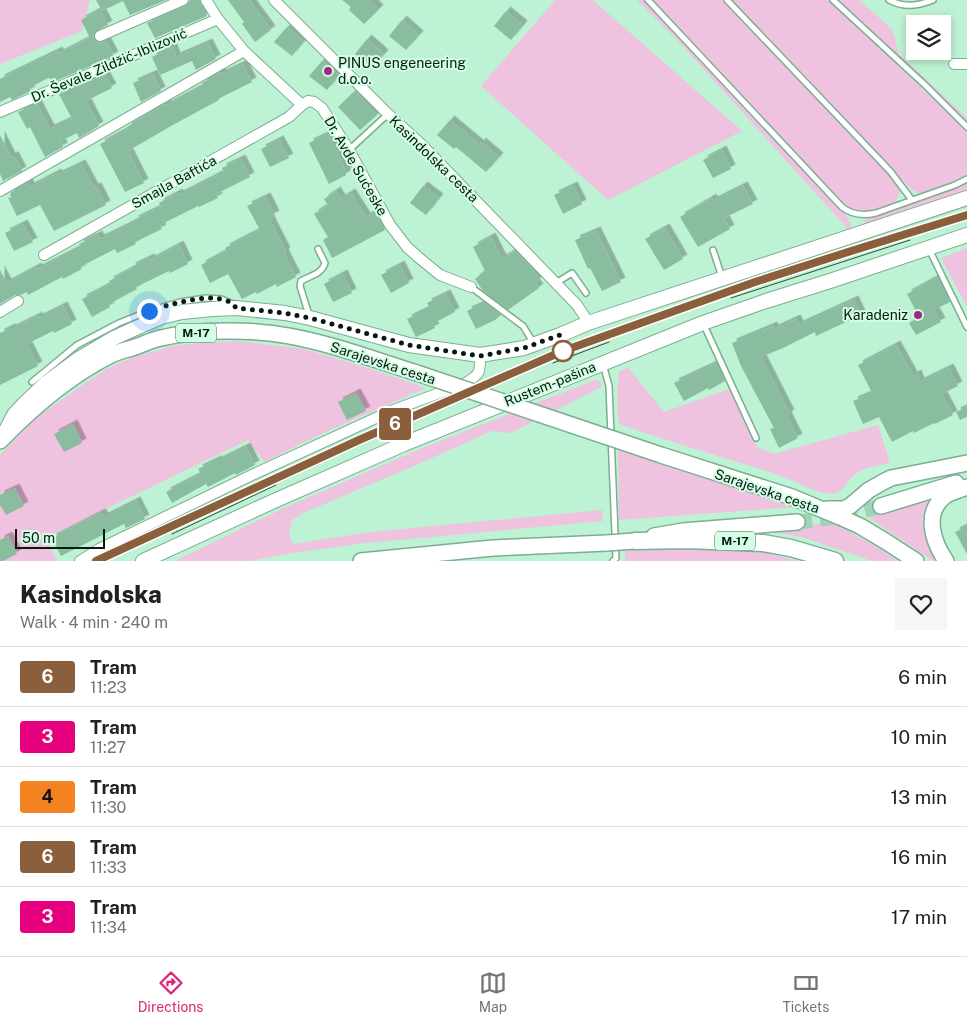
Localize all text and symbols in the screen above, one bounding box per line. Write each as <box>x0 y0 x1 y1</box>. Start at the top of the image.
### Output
map controls <box>906 15 951 60</box>
button: layers <box>906 15 951 60</box>
street label: Dr. Ševale Zildžić-Iblizović <box>28 24 189 105</box>
place label: PINUS engeneering d.o.o. <box>338 55 466 87</box>
marker: PINUS engeneering d.o.o. <box>322 65 334 77</box>
street label: Kasindolska cesta <box>386 112 482 206</box>
street label: Dr. Avde Sućeske <box>321 114 391 218</box>
street label: Smajla Baftića <box>129 152 219 212</box>
your location <box>137 299 162 324</box>
place label: Karadeniz <box>843 307 908 323</box>
marker: Karadeniz <box>912 309 924 321</box>
road number: M-17 <box>176 323 216 342</box>
street label: Sarajevska cesta <box>328 338 438 388</box>
unlabelled marker <box>552 340 574 362</box>
street label: Rustem-pašina <box>502 358 598 410</box>
line badge: 6 <box>379 408 411 440</box>
text: 6 <box>389 413 401 434</box>
street label: Sarajevska cesta <box>713 466 821 516</box>
scale bar <box>15 526 105 549</box>
text: 50 m <box>22 530 55 546</box>
road number: M-17 <box>715 532 755 550</box>
button: heart <box>895 578 947 630</box>
text: Kasindolska <box>20 580 162 608</box>
text: Walk · 4 min · 240 m <box>20 613 168 632</box>
text: Tram <box>90 656 137 678</box>
text: 6 <box>42 666 53 687</box>
text: 6 min <box>898 666 947 688</box>
text: 11:23 <box>90 678 127 697</box>
text: Tram <box>90 716 137 738</box>
text: 3 <box>42 726 53 747</box>
text: 10 min <box>891 726 947 748</box>
text: 11:27 <box>90 738 126 757</box>
text: Tram <box>90 776 137 798</box>
text: 4 <box>42 786 53 807</box>
text: 13 min <box>890 786 947 808</box>
text: 11:30 <box>90 798 126 817</box>
text: Tram <box>90 836 137 858</box>
text: 6 <box>42 846 53 867</box>
text: 16 min <box>891 846 947 868</box>
text: 11:33 <box>90 858 127 877</box>
text: Tram <box>90 896 137 918</box>
text: 3 <box>42 906 53 927</box>
text: 17 min <box>891 906 947 928</box>
text: 11:34 <box>90 918 127 937</box>
tab: Directions <box>138 969 203 1015</box>
tab: Map <box>479 969 507 1015</box>
tab: Tickets <box>782 969 829 1015</box>

